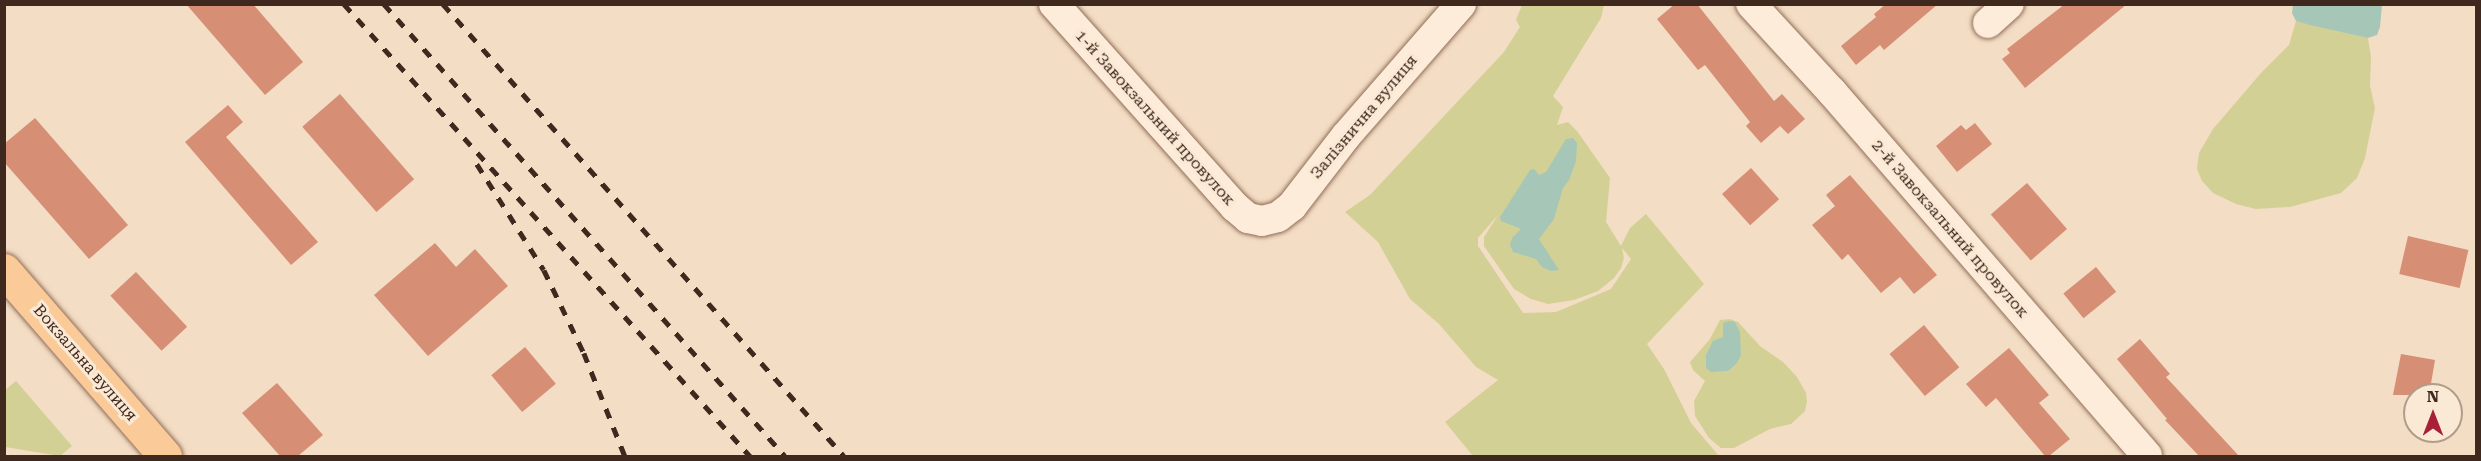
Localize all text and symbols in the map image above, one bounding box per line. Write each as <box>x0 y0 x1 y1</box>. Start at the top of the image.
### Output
street label: 1-й Завокзальний провулок <box>1071 26 1239 210</box>
street label: Залізнична вулиця <box>1307 51 1421 183</box>
street label: 2-й Завокзальний провулок <box>1867 136 2033 322</box>
street label: Вокзальна вулиця <box>29 301 141 425</box>
north arrow <box>2403 383 2463 443</box>
text: N <box>2427 387 2439 406</box>

